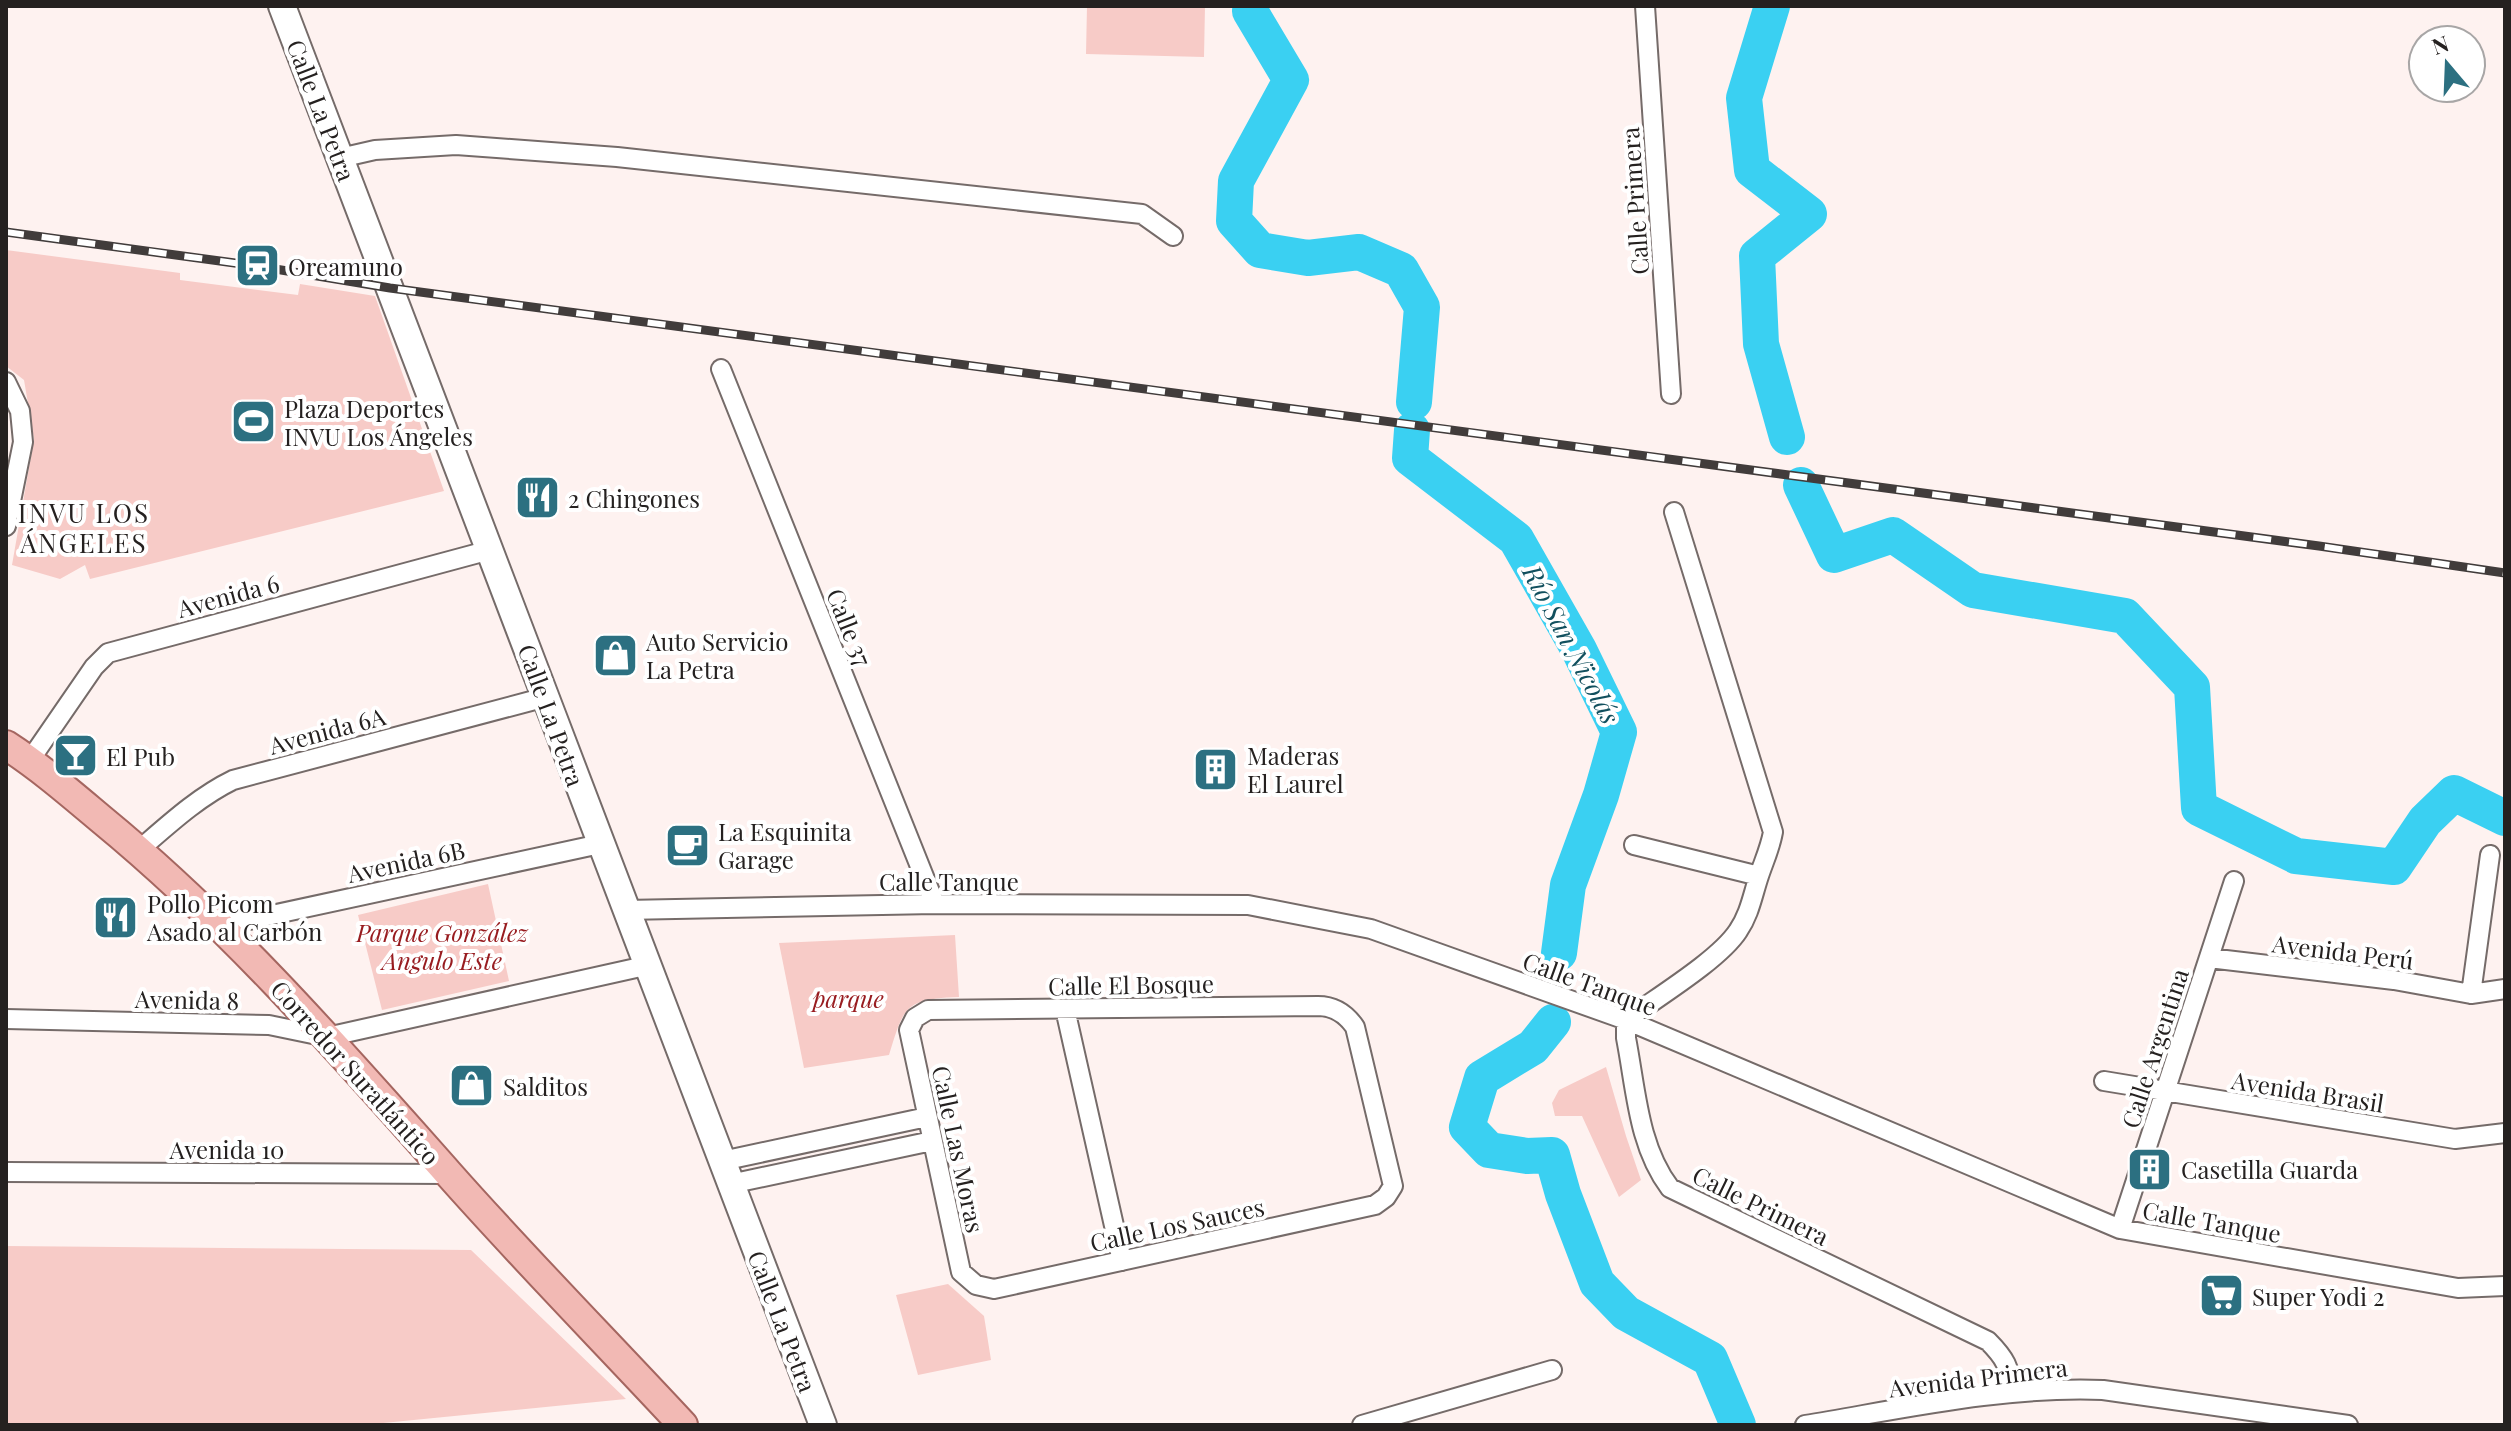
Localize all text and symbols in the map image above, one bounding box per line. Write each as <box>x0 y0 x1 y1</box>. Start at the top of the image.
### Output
north arrow <box>2407 24 2487 104</box>
text: N <box>2428 27 2453 61</box>
street label: Calle La Petra <box>280 35 364 185</box>
street label: Calle Primera <box>1613 126 1655 276</box>
station icon: Oreamuno <box>233 242 281 290</box>
place label: Oreamuno <box>288 250 403 282</box>
place label: Plaza Deportes INVU Los Ángeles <box>284 392 473 452</box>
sports icon: Plaza Deportes INVU Los Ángeles <box>229 398 277 446</box>
restaurant icon: 2 Chingones <box>513 474 561 522</box>
place label: 2 Chingones <box>568 482 700 514</box>
district label: INVU LOS ÁNGELES <box>18 495 150 560</box>
water label: Río San Nicolás <box>1515 557 1629 730</box>
street label: Avenida 6 <box>173 566 282 624</box>
street label: Calle 37 <box>820 584 880 671</box>
place label: Auto Servicio La Petra <box>645 625 788 685</box>
shop icon: Auto Servicio La Petra <box>591 631 639 679</box>
street label: Calle La Petra <box>512 640 593 790</box>
street label: Avenida 6A <box>264 699 390 761</box>
bar icon: El Pub <box>51 732 99 780</box>
place label: Maderas El Laurel <box>1247 739 1344 799</box>
place label: El Pub <box>106 740 175 772</box>
building icon: Maderas El Laurel <box>1192 745 1240 793</box>
place label: La Esquinita Garage <box>718 815 851 875</box>
cafe icon: La Esquinita Garage <box>663 821 711 869</box>
street label: Avenida 6B <box>343 833 468 889</box>
street label: Calle Tanque <box>879 865 1019 897</box>
place label: Pollo Picom Asado al Carbón <box>146 887 322 947</box>
restaurant icon: Pollo Picom Asado al Carbón <box>92 893 140 941</box>
park label: Parque González Angulo Este <box>355 916 529 976</box>
street label: Avenida Perú <box>2269 926 2416 976</box>
street label: Calle Tanque <box>1519 944 1661 1022</box>
street label: Calle Argentina <box>2113 964 2195 1132</box>
street label: Calle El Bosque <box>1048 967 1214 1001</box>
street label: Corredor Suratlántico <box>265 973 447 1171</box>
street label: Avenida 8 <box>134 982 239 1016</box>
park label: parque <box>810 982 884 1014</box>
shop icon: Salditos <box>448 1062 496 1110</box>
street label: Calle Las Moras <box>926 1063 992 1235</box>
street label: Avenida Brasil <box>2229 1063 2387 1119</box>
place label: Salditos <box>503 1070 588 1102</box>
street label: Avenida 10 <box>168 1133 285 1165</box>
building icon: Casetilla Guarda <box>2126 1145 2174 1193</box>
place label: Casetilla Guarda <box>2181 1153 2358 1185</box>
street label: Calle Primera <box>1688 1158 1835 1252</box>
street label: Calle Los Sauces <box>1087 1190 1267 1258</box>
street label: Calle Tanque <box>2140 1193 2284 1249</box>
street label: Calle La Petra <box>741 1246 825 1396</box>
supermarket icon: Super Yodi 2 <box>2197 1272 2245 1320</box>
place label: Super Yodi 2 <box>2252 1280 2385 1312</box>
street label: Avenida Primera <box>1886 1350 2069 1404</box>

